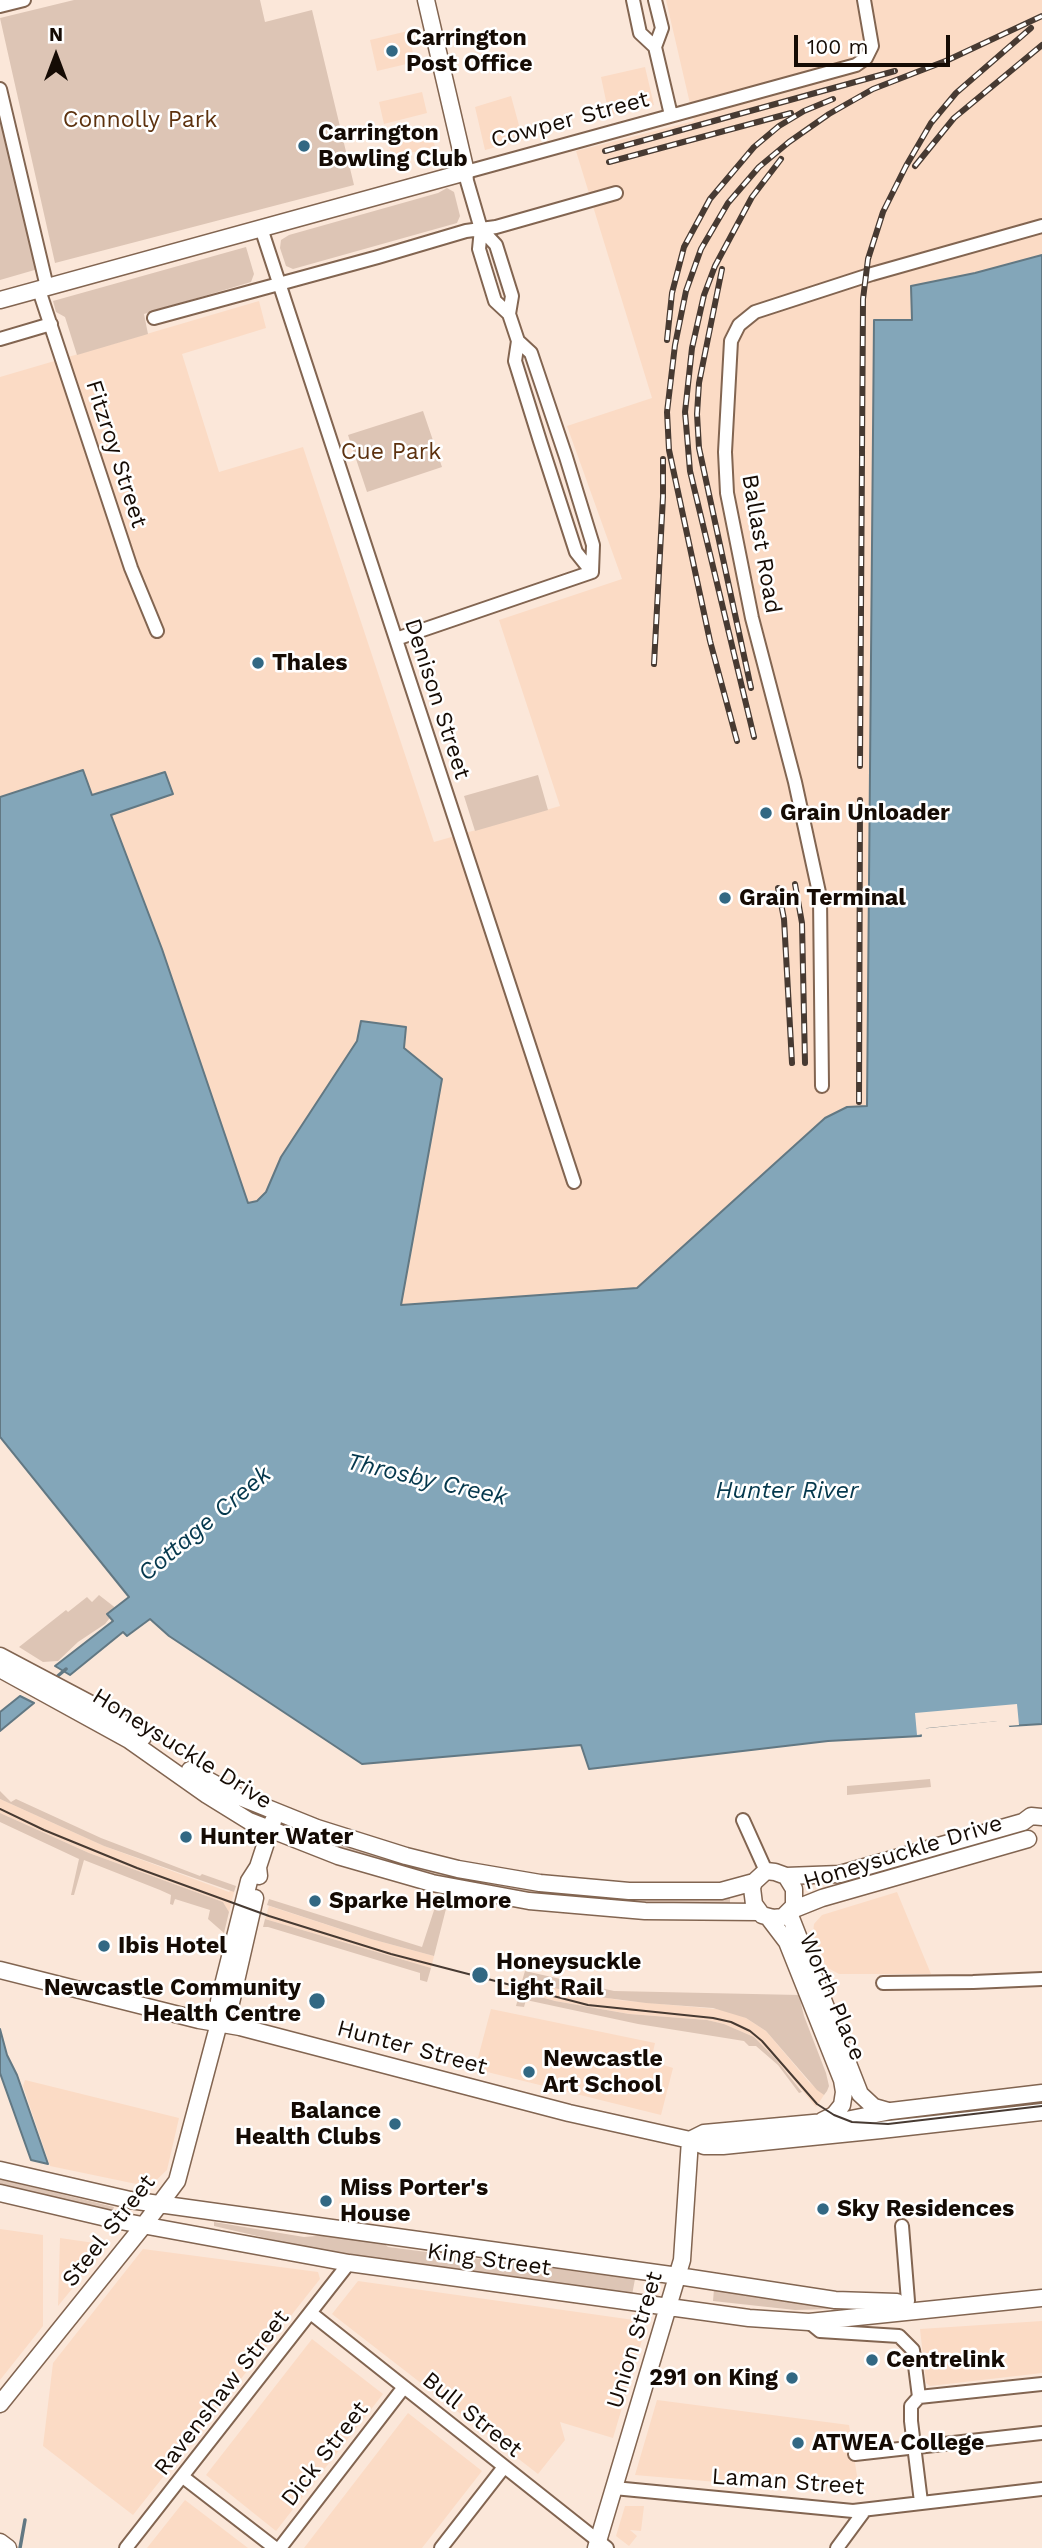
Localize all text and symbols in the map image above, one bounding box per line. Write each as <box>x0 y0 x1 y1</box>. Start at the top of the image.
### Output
north arrow <box>21 21 91 91</box>
scale bar <box>797 21 953 65</box>
text: N <box>49 23 63 46</box>
place label: Carrington Post Office <box>406 24 532 78</box>
text: 100 m <box>807 34 869 59</box>
marker: Carrington Post Office <box>384 43 400 59</box>
street label: Cowper Street <box>488 86 652 154</box>
park label: Connolly Park <box>63 106 217 134</box>
place label: Carrington Bowling Club <box>318 119 468 173</box>
marker: Carrington Bowling Club <box>296 138 312 154</box>
street label: Fitzroy Street <box>79 377 153 531</box>
park label: Cue Park <box>341 438 441 466</box>
street label: Ballast Road <box>735 472 787 616</box>
street label: Denison Street <box>398 615 476 783</box>
place label: Thales <box>272 649 348 677</box>
marker: Thales <box>250 655 266 671</box>
place label: Grain Unloader <box>780 799 950 827</box>
marker: Grain Unloader <box>758 805 774 821</box>
place label: Grain Terminal <box>739 884 906 912</box>
marker: Grain Terminal <box>717 890 733 906</box>
water label: Throsby Creek <box>344 1448 510 1512</box>
water label: Cottage Creek <box>133 1460 277 1588</box>
water label: Hunter River <box>715 1477 859 1505</box>
street label: Honeysuckle Drive <box>87 1683 277 1815</box>
street label: Honeysuckle Drive <box>800 1810 1006 1896</box>
place label: Hunter Water <box>200 1823 353 1851</box>
marker: Hunter Water <box>178 1829 194 1845</box>
place label: Sparke Helmore <box>329 1887 511 1915</box>
marker: Sparke Helmore <box>307 1893 323 1909</box>
street label: Worth Place <box>793 1929 871 2065</box>
place label: Ibis Hotel <box>118 1932 227 1960</box>
marker: Ibis Hotel <box>96 1938 112 1954</box>
place label: Honeysuckle Light Rail <box>496 1948 641 2002</box>
marker: Honeysuckle Light Rail <box>470 1965 490 1985</box>
place label: Newcastle Community Health Centre <box>44 1974 301 2028</box>
marker: Newcastle Community Health Centre <box>307 1991 327 2011</box>
street label: Hunter Street <box>334 2015 490 2081</box>
place label: Newcastle Art School <box>543 2045 663 2099</box>
marker: Newcastle Art School <box>521 2064 537 2080</box>
place label: Balance Health Clubs <box>235 2097 381 2151</box>
marker: Balance Health Clubs <box>387 2116 403 2132</box>
street label: Steel Street <box>57 2169 161 2293</box>
place label: Miss Porter's House <box>340 2174 488 2228</box>
marker: Miss Porter's House <box>318 2193 334 2209</box>
place label: Sky Residences <box>837 2195 1014 2223</box>
marker: Sky Residences <box>815 2201 831 2217</box>
street label: King Street <box>425 2238 553 2282</box>
street label: Union Street <box>601 2268 669 2412</box>
street label: Ravenshaw Street <box>149 2305 295 2481</box>
place label: Centrelink <box>886 2346 1005 2374</box>
marker: Centrelink <box>864 2352 880 2368</box>
place label: 291 on King <box>649 2364 778 2392</box>
street label: Bull Street <box>417 2366 527 2464</box>
marker: 291 on King <box>784 2370 800 2386</box>
street label: Dick Street <box>275 2396 375 2512</box>
place label: ATWEA College <box>812 2429 984 2457</box>
marker: ATWEA College <box>790 2435 806 2451</box>
street label: Laman Street <box>711 2463 865 2501</box>

